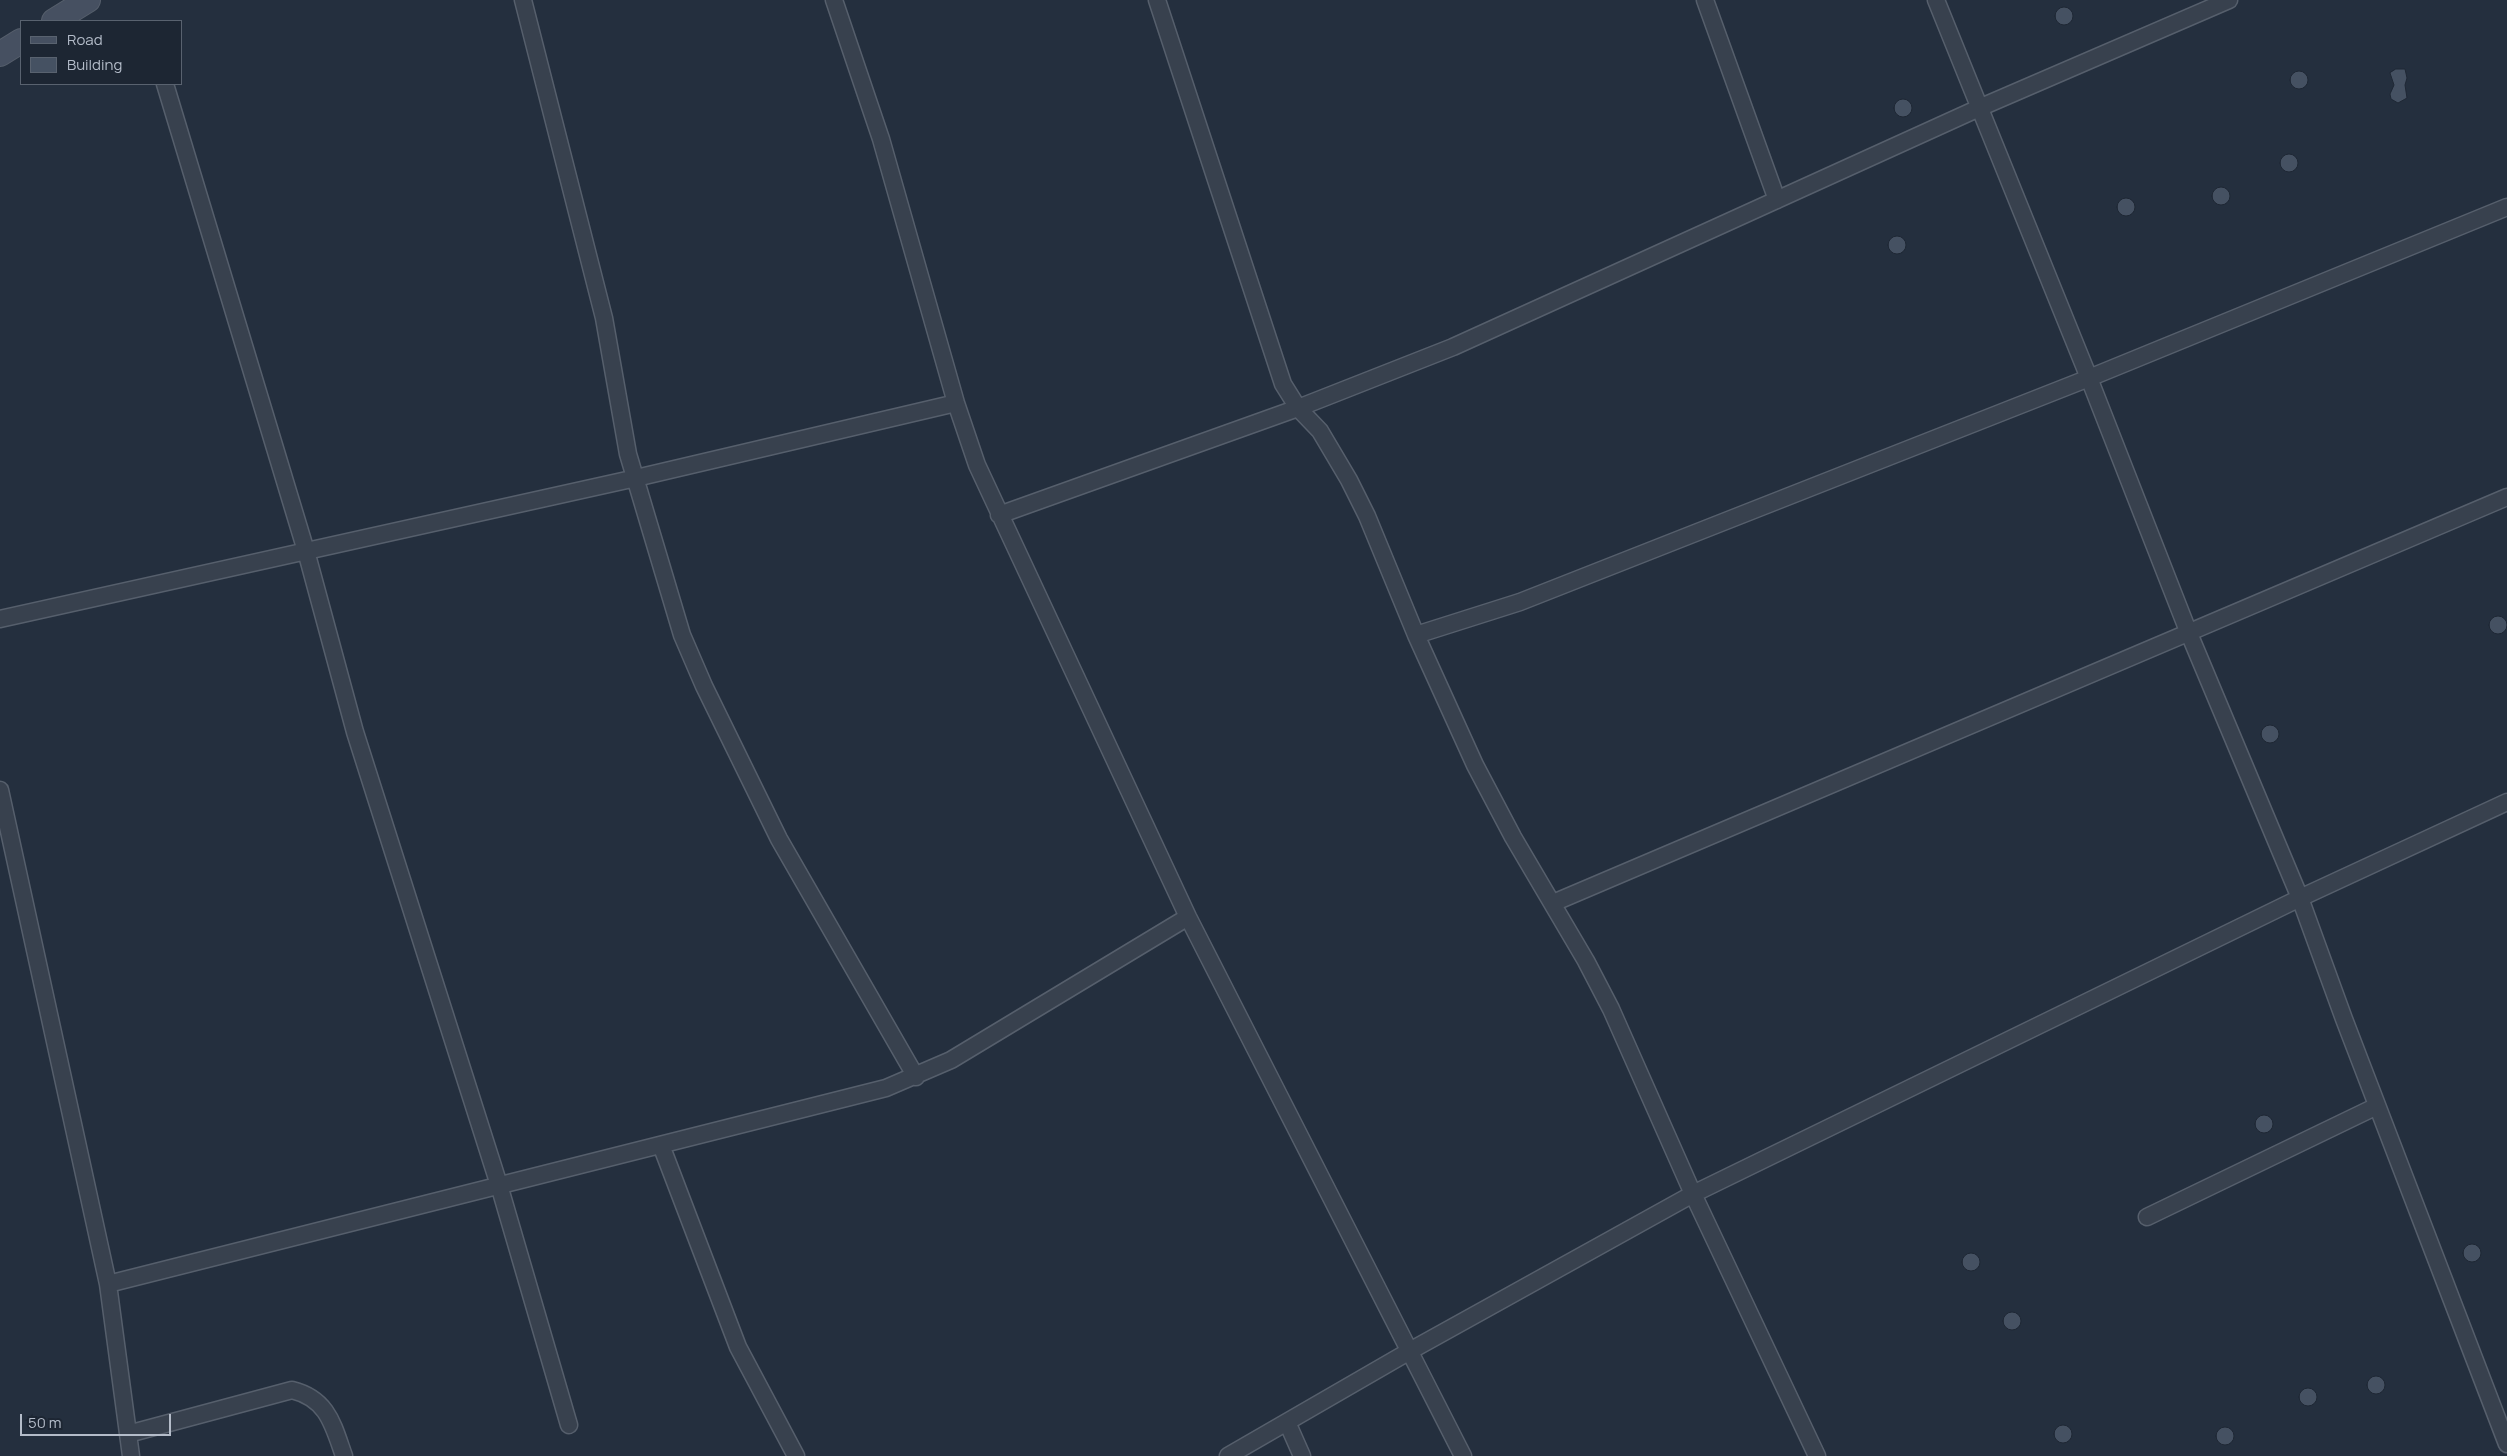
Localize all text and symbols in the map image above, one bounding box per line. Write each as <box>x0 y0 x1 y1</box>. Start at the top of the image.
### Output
legend <box>20 20 182 85</box>
text: Road <box>67 29 103 50</box>
text: Building <box>67 54 122 75</box>
scale bar <box>22 1404 174 1436</box>
text: 50 m <box>28 1412 62 1433</box>

